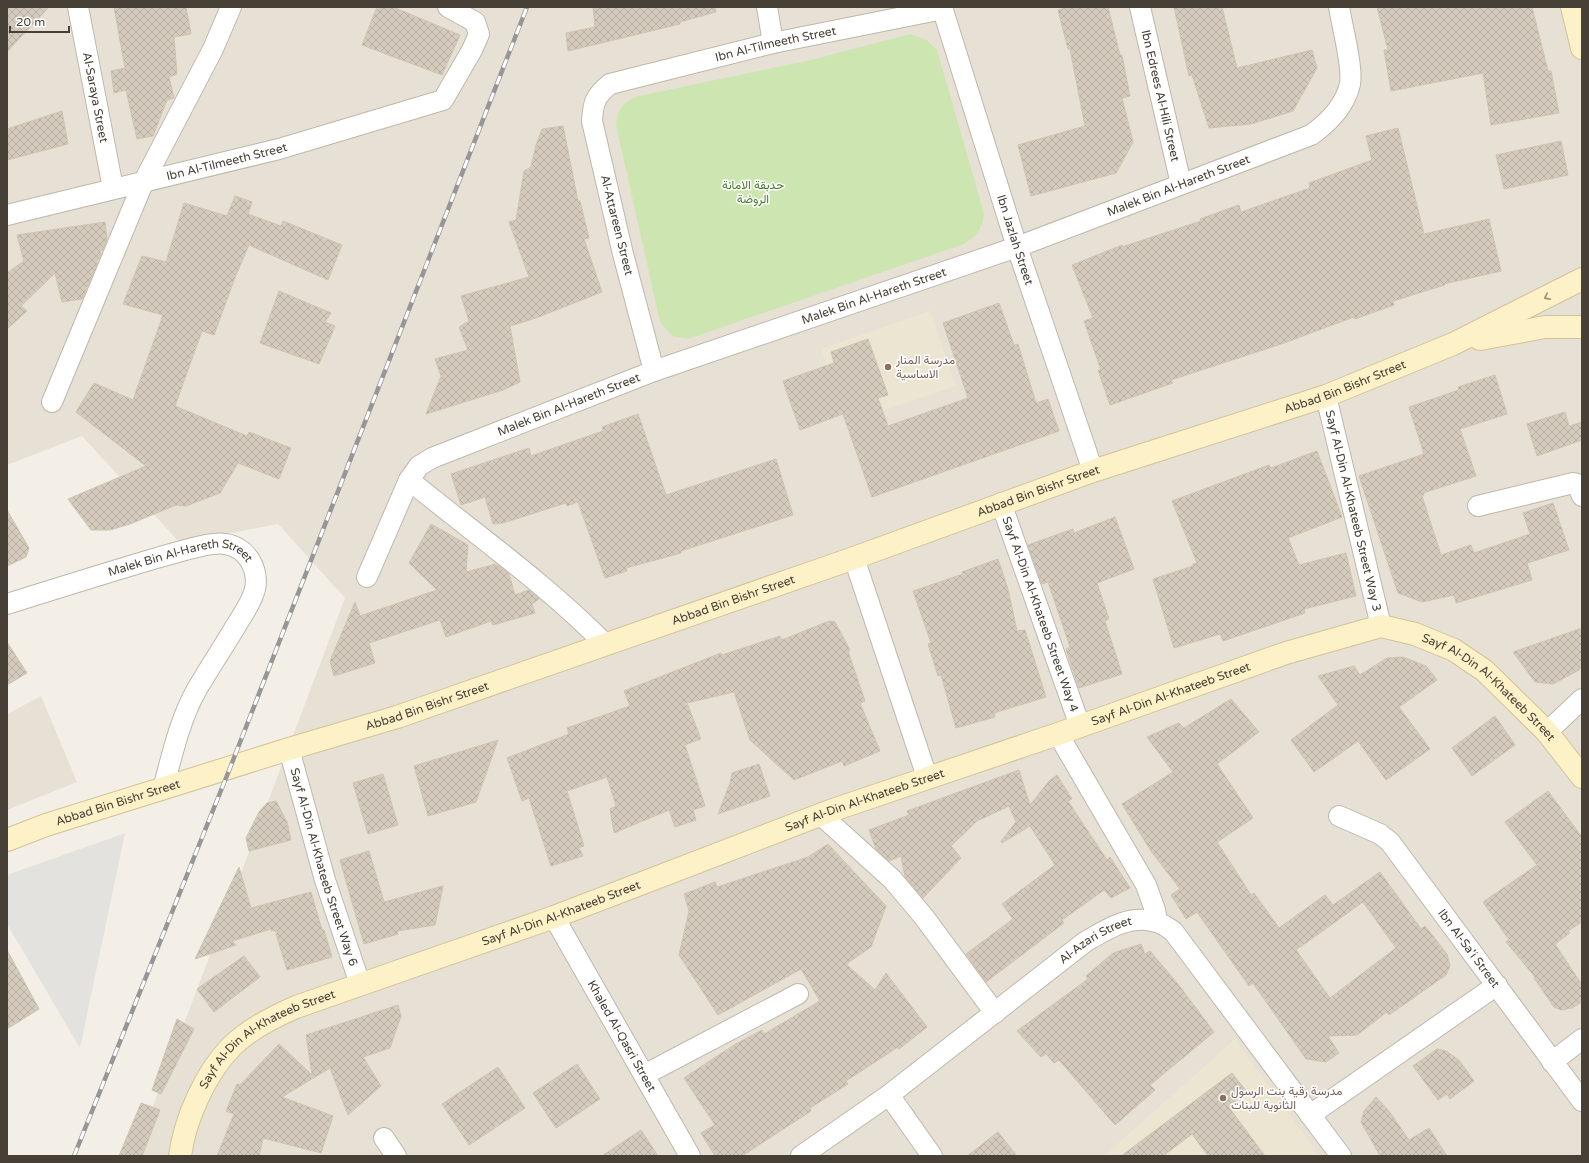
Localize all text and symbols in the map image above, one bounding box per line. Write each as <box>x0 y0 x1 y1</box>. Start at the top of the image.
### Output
scale bar <box>10 8 69 34</box>
text: 20 m <box>16 15 45 29</box>
street label: Ibn Al-Tilmeeth Street <box>714 23 838 64</box>
street label: Ibn Edrees Al-Hili Street <box>1139 28 1183 163</box>
street label: Al-Saraya Street <box>80 51 111 144</box>
street label: Ibn Al-Tilmeeth Street <box>165 140 289 183</box>
street label: Malek Bin Al-Hareth Street <box>1105 152 1252 219</box>
street label: Al-Attareen Street <box>598 173 636 277</box>
park label: حدبقة الامانة الروضة <box>722 178 784 207</box>
street label: Ibn Jazlah Street <box>994 193 1036 287</box>
street label: Malek Bin Al-Hareth Street <box>800 265 948 327</box>
one-way arrow <box>1544 292 1552 300</box>
place label: مدرسة المنار الاساسية <box>895 353 955 381</box>
street label: Abbad Bin Bishr Street <box>1282 357 1408 416</box>
marker: مدرسة المنار الاساسية <box>883 362 893 372</box>
street label: Malek Bin Al-Hareth Street <box>495 370 642 439</box>
street label: Sayf Al-Din Al-Khateeb Street Way 3 <box>1323 409 1384 613</box>
street label: Abbad Bin Bishr Street <box>975 462 1102 520</box>
street label: Sayf Al-Din Al-Khateeb Street Way 4 <box>999 515 1082 714</box>
street label: Malek Bin Al-Hareth Street <box>106 536 256 579</box>
street label: Abbad Bin Bishr Street <box>670 572 797 628</box>
street label: Sayf Al-Din Al-Khateeb Street <box>1420 631 1559 744</box>
street label: Sayf Al-Din Al-Khateeb Street <box>1089 659 1253 729</box>
street label: Abbad Bin Bishr Street <box>364 678 491 733</box>
street label: Sayf Al-Din Al-Khateeb Street Way 6 <box>287 766 360 968</box>
street label: Sayf Al-Din Al-Khateeb Street <box>783 766 947 835</box>
street label: Abbad Bin Bishr Street <box>54 776 182 829</box>
street label: Sayf Al-Din Al-Khateeb Street <box>480 877 643 949</box>
street label: Ibn Al-Sa'i Street <box>1435 906 1503 991</box>
street label: Al-Azari Street <box>1056 914 1134 967</box>
street label: Khaled Al-Qasri Street <box>585 978 659 1095</box>
street label: Sayf Al-Din Al-Khateeb Street <box>196 987 338 1091</box>
place label: مدرسة رقية بنت الرسول الثانوية للبنات <box>1231 1084 1343 1113</box>
marker: مدرسة رقية بنت الرسول الثانوية للبنات <box>1218 1093 1228 1103</box>

